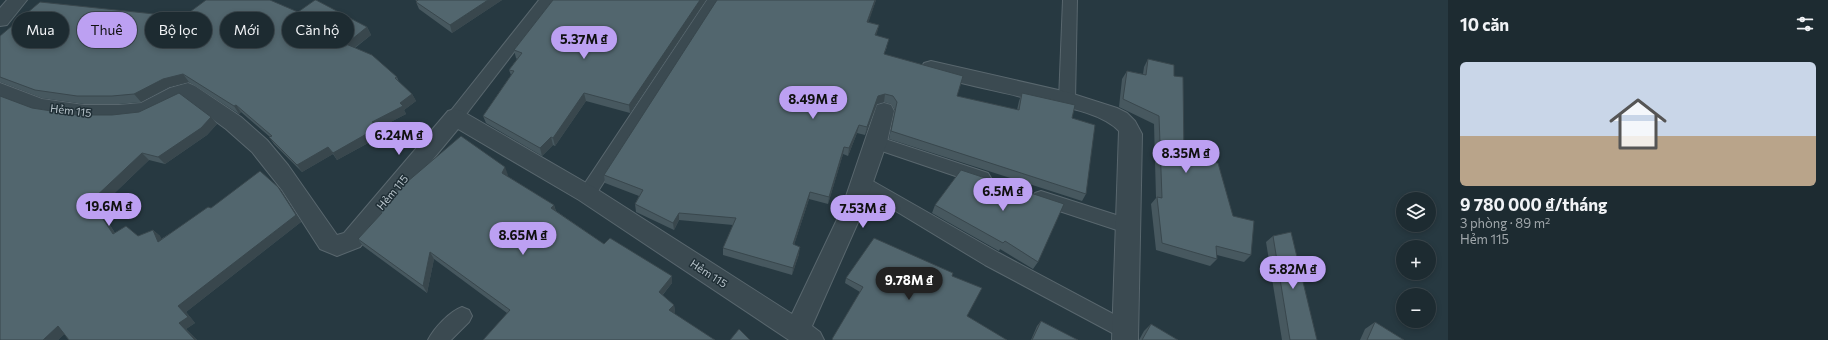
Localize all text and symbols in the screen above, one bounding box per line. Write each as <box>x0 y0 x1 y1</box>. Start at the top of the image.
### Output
chip: Mua <box>12 12 69 48</box>
chip: Thuê <box>77 12 137 48</box>
chip: Bộ lọc <box>145 12 212 48</box>
chip: Mới <box>220 12 274 48</box>
chip: Căn hộ <box>282 12 354 48</box>
icon: filters <box>1794 13 1816 35</box>
text: 10 căn <box>1460 14 1509 35</box>
pin: 5.37M ₫ <box>547 26 621 60</box>
text: 5.37M ₫ <box>560 31 608 47</box>
pin: 8.49M ₫ <box>776 86 850 120</box>
icon: home <box>1602 88 1674 160</box>
text: 8.49M ₫ <box>788 91 838 107</box>
street label: Hẻm 115 <box>50 101 92 119</box>
pin: 6.24M ₫ <box>362 122 436 156</box>
text: 6.24M ₫ <box>375 127 423 143</box>
pin: 8.35M ₫ <box>1149 140 1223 174</box>
text: 8.35M ₫ <box>1162 145 1210 161</box>
street label: Hẻm 115 <box>374 172 410 212</box>
pin: 6.5M ₫ <box>970 178 1036 212</box>
text: 6.5M ₫ <box>982 183 1024 199</box>
map controls <box>1396 192 1436 328</box>
button: layers <box>1396 192 1436 232</box>
pin: 19.6M ₫ <box>72 193 146 227</box>
text: 9 780 000 ₫/tháng <box>1460 194 1607 215</box>
pin: 7.53M ₫ <box>826 195 900 229</box>
text: 19.6M ₫ <box>85 198 133 214</box>
text: 7.53M ₫ <box>839 200 887 216</box>
text: 3 phòng · 89 m² <box>1460 215 1550 231</box>
pin: 8.65M ₫ <box>486 222 560 256</box>
text: 8.65M ₫ <box>498 227 548 243</box>
text: Hẻm 115 <box>1460 231 1509 247</box>
button: + <box>1396 240 1436 280</box>
street label: Hẻm 115 <box>688 256 730 290</box>
pin: 5.82M ₫ <box>1256 256 1330 290</box>
text: 5.82M ₫ <box>1269 261 1317 277</box>
pin: 9.78M ₫ <box>872 267 946 301</box>
text: 9.78M ₫ <box>885 272 933 288</box>
button: − <box>1396 288 1436 328</box>

